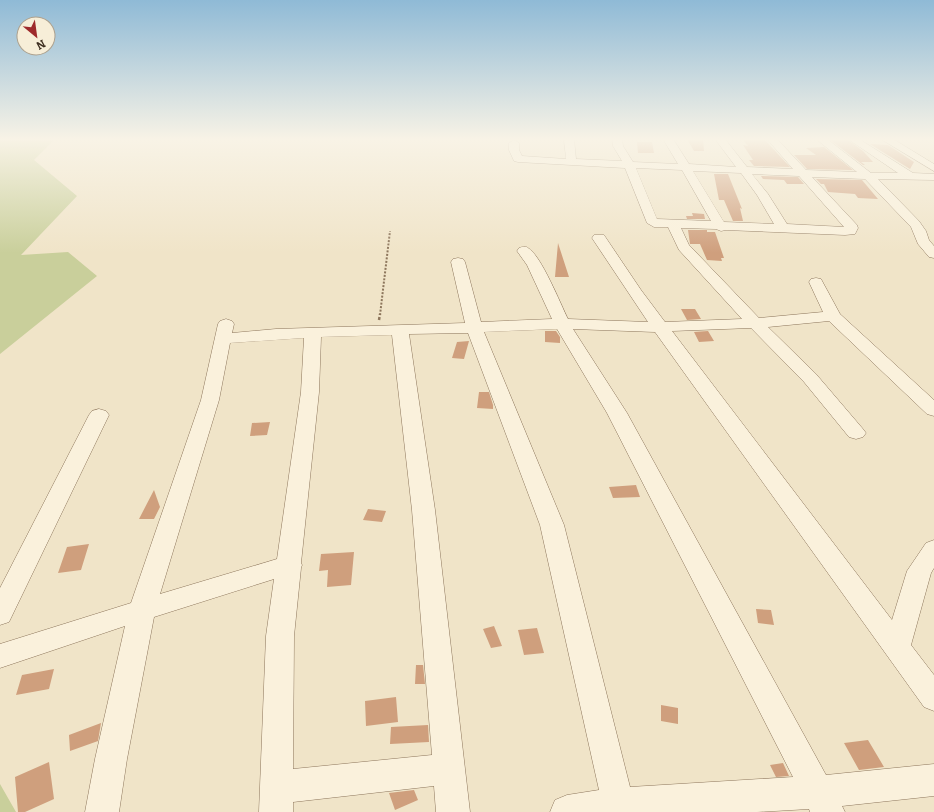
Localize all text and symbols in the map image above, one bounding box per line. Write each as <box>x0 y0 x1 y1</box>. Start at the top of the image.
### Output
north arrow <box>16 16 56 56</box>
text: N <box>33 37 47 52</box>

